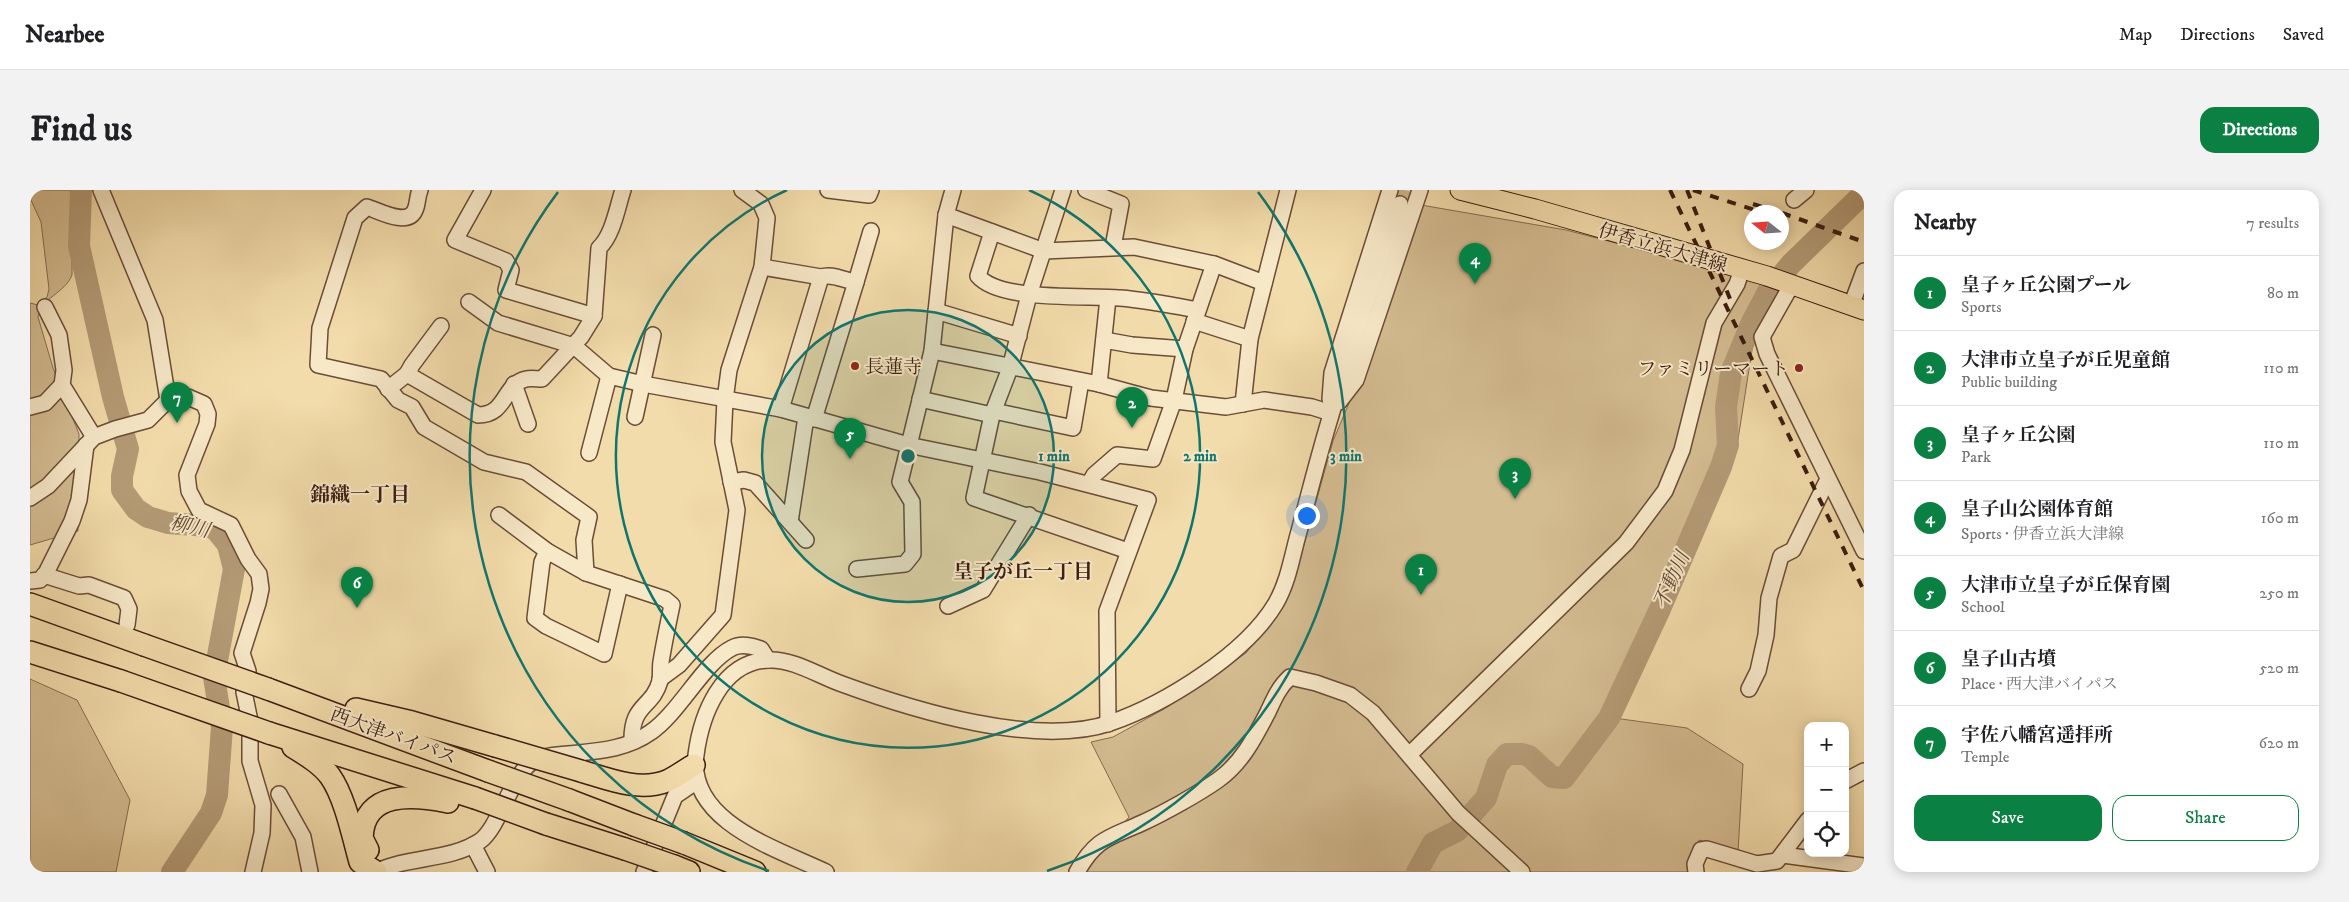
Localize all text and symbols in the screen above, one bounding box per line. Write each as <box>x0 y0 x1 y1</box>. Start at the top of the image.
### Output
text: Nearbee <box>25 20 104 50</box>
text: Map <box>2119 24 2152 46</box>
text: Directions <box>2180 24 2255 46</box>
text: Saved <box>2283 24 2324 46</box>
button: Directions <box>2200 107 2319 153</box>
text: Find us <box>30 108 132 152</box>
north arrow <box>1744 205 1789 250</box>
text: Nearby <box>1914 210 1976 236</box>
text: 7 results <box>2246 213 2299 233</box>
street label: 伊香立浜大津線 <box>1595 219 1730 278</box>
pin: 4 <box>1459 243 1491 284</box>
text: 皇子ヶ丘公園プール <box>1961 274 2131 297</box>
text: 1 <box>1927 283 1933 303</box>
text: 80 m <box>2267 283 2299 303</box>
text: Sports <box>1961 297 2002 317</box>
text: 大津市立皇子が丘児童館 <box>1961 349 2170 372</box>
place label: 長蓮寺 <box>865 356 922 379</box>
place label: ファミリーマート <box>1637 358 1789 381</box>
text: 2 <box>1926 358 1934 378</box>
text: 110 m <box>2263 358 2299 378</box>
marker: 長蓮寺 <box>849 360 861 372</box>
marker: ファミリーマート <box>1793 362 1805 374</box>
text: Public building <box>1961 372 2057 392</box>
pin: 7 <box>161 382 193 423</box>
pin: 2 <box>1116 387 1148 428</box>
pin: 5 <box>834 418 866 459</box>
text: 皇子ヶ丘公園 <box>1961 424 2075 447</box>
text: 3 <box>1927 433 1933 453</box>
text: 110 m <box>2263 433 2299 453</box>
centre of rings <box>899 447 917 465</box>
text: 1 min <box>1038 447 1070 466</box>
text: 2 min <box>1183 447 1217 466</box>
text: 3 min <box>1330 447 1362 466</box>
text: Park <box>1961 447 1991 467</box>
pin: 3 <box>1499 458 1531 499</box>
district label: 錦織一丁目 <box>310 483 410 508</box>
text: 皇子山公園体育館 <box>1961 498 2113 521</box>
your location <box>1294 503 1320 529</box>
text: 4 <box>1925 508 1935 528</box>
text: 160 m <box>2261 508 2299 528</box>
water label: 柳川 <box>167 511 214 545</box>
text: Sports · 伊香立浜大津線 <box>1961 524 2124 544</box>
water label: 不動川 <box>1649 546 1697 613</box>
pin: 1 <box>1405 554 1437 595</box>
district label: 皇子が丘一丁目 <box>953 560 1093 585</box>
pin: 6 <box>341 567 373 608</box>
text: 大津市立皇子が丘保育園 <box>1961 574 2170 597</box>
text: 5 <box>1926 583 1934 603</box>
text: 250 m <box>2259 583 2299 603</box>
text: School <box>1961 597 2005 617</box>
text: 皇子山古墳 <box>1961 648 2056 671</box>
text: 6 <box>1926 658 1934 678</box>
text: 520 m <box>2259 658 2299 678</box>
text: Place · 西大津バイパス <box>1961 674 2118 694</box>
street label: 西大津バイパス <box>327 703 460 770</box>
map controls <box>1804 722 1849 857</box>
button: + <box>1804 722 1849 767</box>
text: 宇佐八幡宮遥拝所 <box>1961 724 2113 747</box>
text: 7 <box>1926 733 1934 753</box>
text: 620 m <box>2259 733 2299 753</box>
text: Temple <box>1961 747 2009 767</box>
button: − <box>1804 767 1849 812</box>
button: Save <box>1914 795 2102 841</box>
button: Share <box>2112 795 2299 841</box>
button: locate <box>1804 812 1849 857</box>

